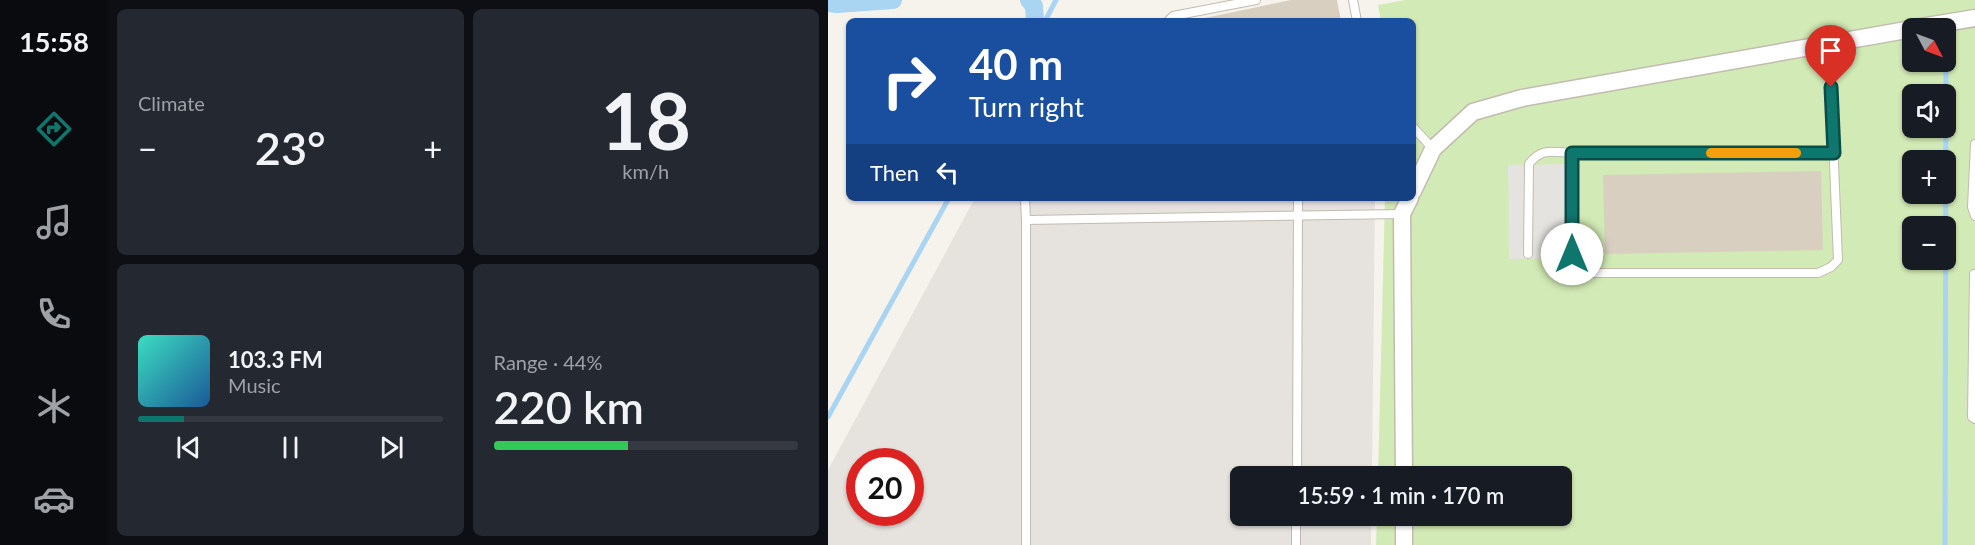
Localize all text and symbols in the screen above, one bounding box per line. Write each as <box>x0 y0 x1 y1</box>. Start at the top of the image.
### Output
north arrow <box>1902 18 1956 72</box>
map controls <box>1902 18 1956 270</box>
text: 15:58 <box>19 25 89 58</box>
pin <box>1805 25 1856 87</box>
icon: arrive <box>1814 34 1847 67</box>
text: 40 m <box>969 39 1063 89</box>
icon: right <box>870 42 948 120</box>
text: 18 <box>601 73 691 167</box>
button: sound <box>1902 84 1956 138</box>
text: Turn right <box>969 90 1084 123</box>
text: Climate <box>138 91 205 115</box>
icon: directions <box>33 108 75 150</box>
text: 23° <box>255 121 326 175</box>
text: − <box>138 128 157 168</box>
text: + <box>423 128 442 168</box>
button: + <box>1902 150 1956 204</box>
icon: left <box>931 156 964 189</box>
text: km/h <box>622 159 669 183</box>
text: Then <box>870 159 919 186</box>
icon: music <box>33 201 75 243</box>
button: − <box>1902 216 1956 270</box>
position arrow <box>1540 222 1604 286</box>
icon: phone <box>33 293 75 335</box>
text: 103.3 FM <box>228 346 323 373</box>
text: Range · 44% <box>494 350 602 374</box>
text: Music <box>228 373 281 397</box>
text: 220 km <box>494 380 644 434</box>
icon: climate <box>33 385 75 427</box>
icon: previous <box>172 431 205 464</box>
icon: pause <box>274 431 307 464</box>
icon: next <box>375 431 408 464</box>
speed limit sign: 20 <box>846 448 924 526</box>
icon: car <box>33 478 75 520</box>
text: 15:59 · 1 min · 170 m <box>1298 482 1504 509</box>

